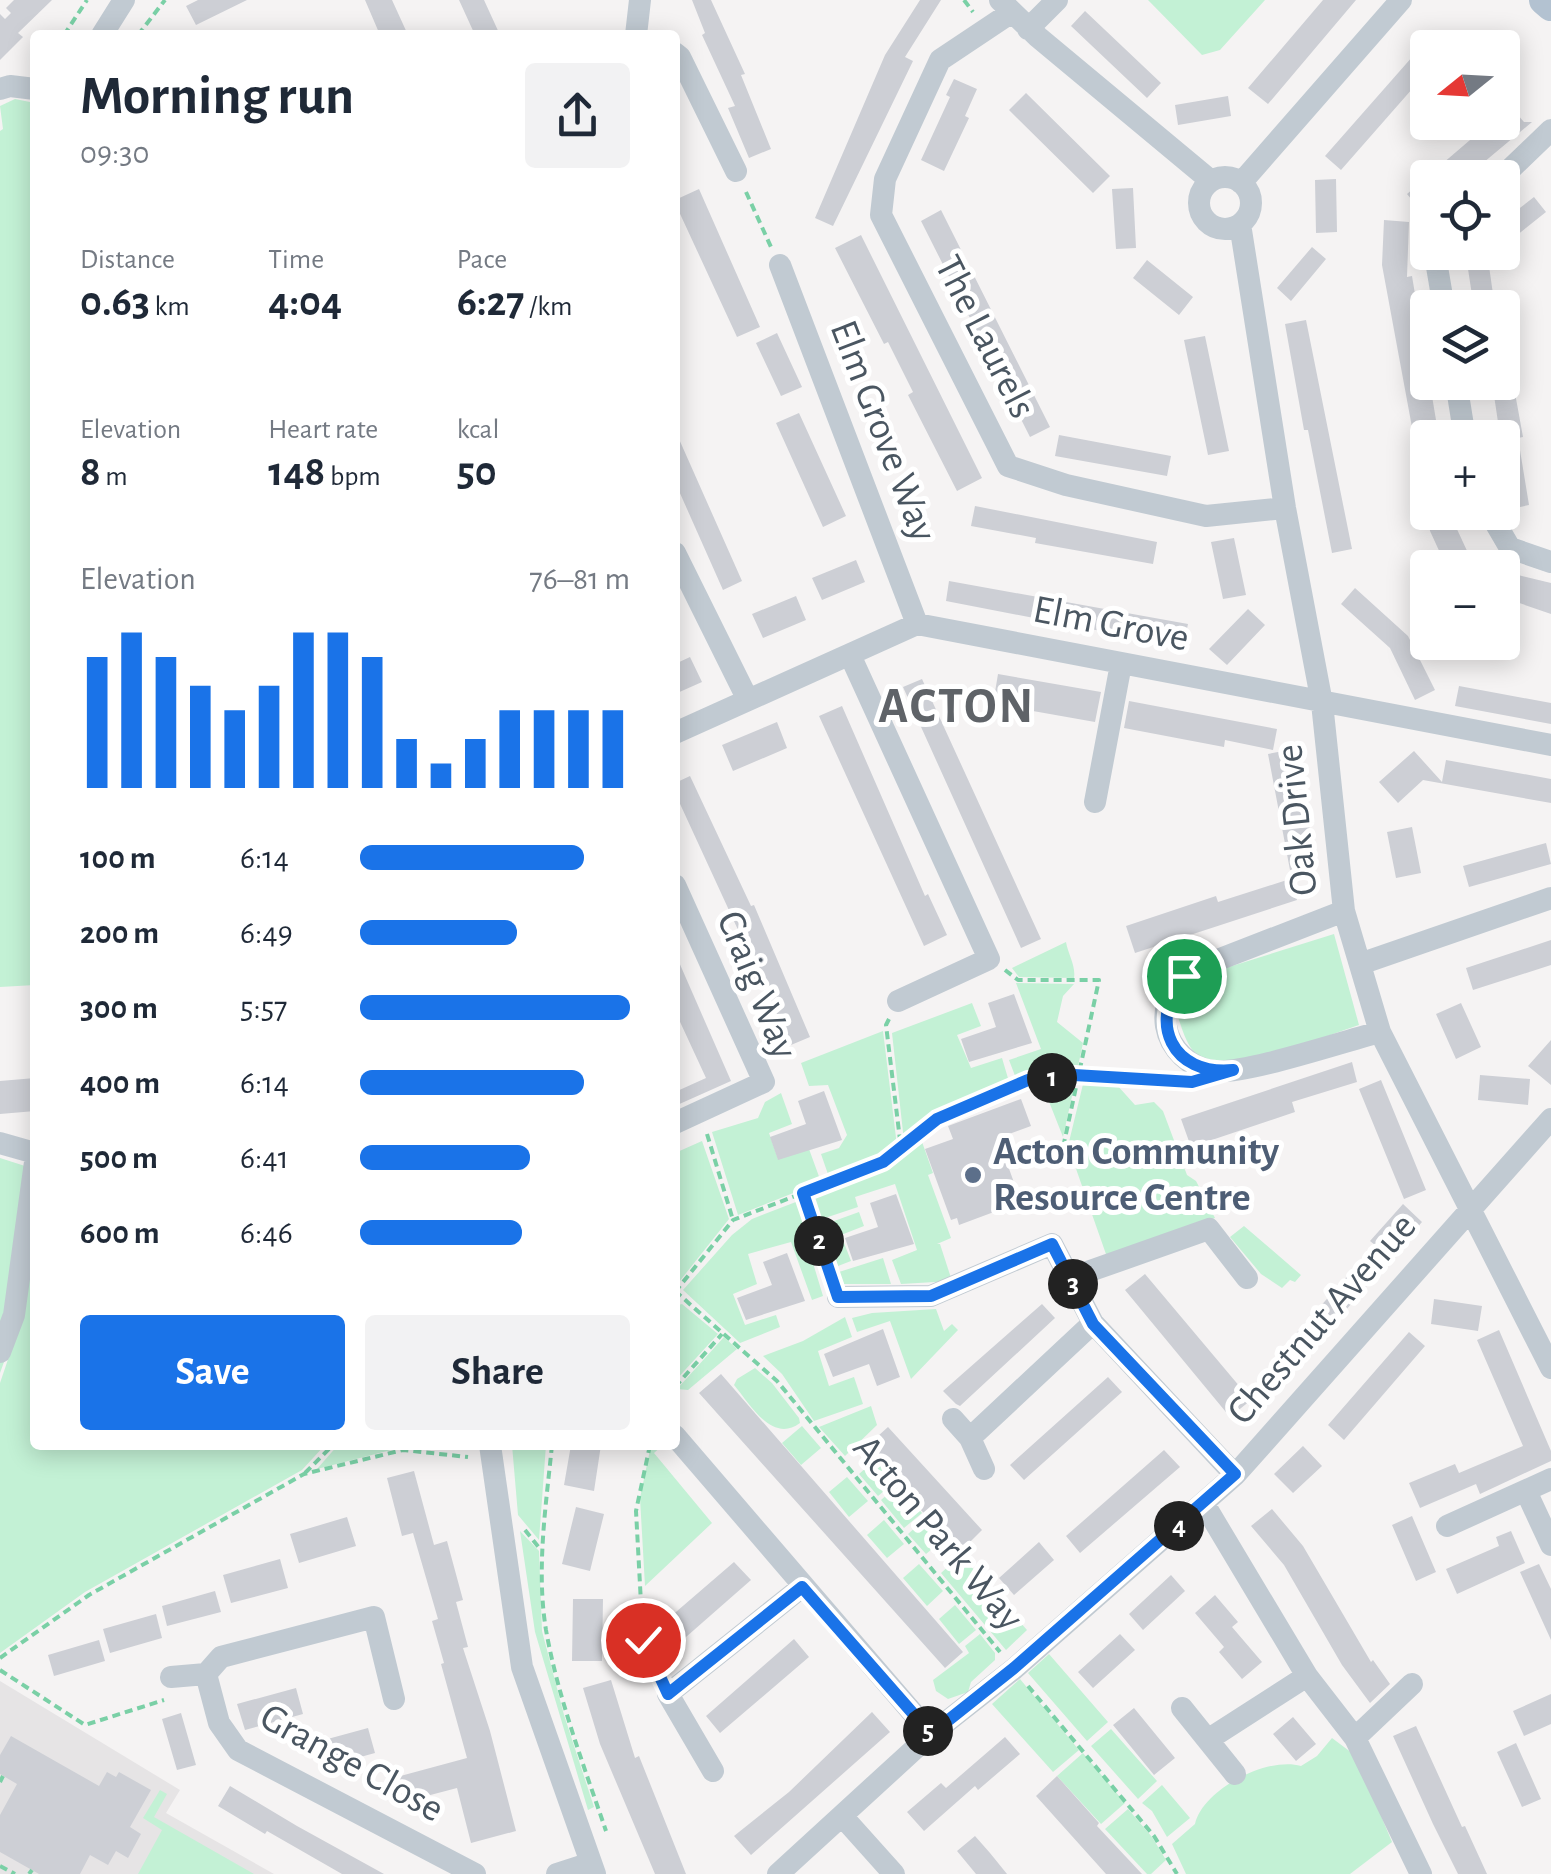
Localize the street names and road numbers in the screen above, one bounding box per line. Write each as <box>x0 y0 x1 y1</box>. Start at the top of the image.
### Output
street label: The Laurels <box>927 249 1043 425</box>
street label: Elm Grove Way <box>823 315 943 547</box>
street label: Elm Grove <box>1030 589 1192 659</box>
street label: Oak Drive <box>1269 742 1325 898</box>
street label: Craig Way <box>709 905 805 1065</box>
street label: Chestnut Avenue <box>1220 1206 1424 1432</box>
street label: Acton Park Way <box>845 1428 1031 1638</box>
street label: Grange Close <box>254 1696 450 1830</box>

